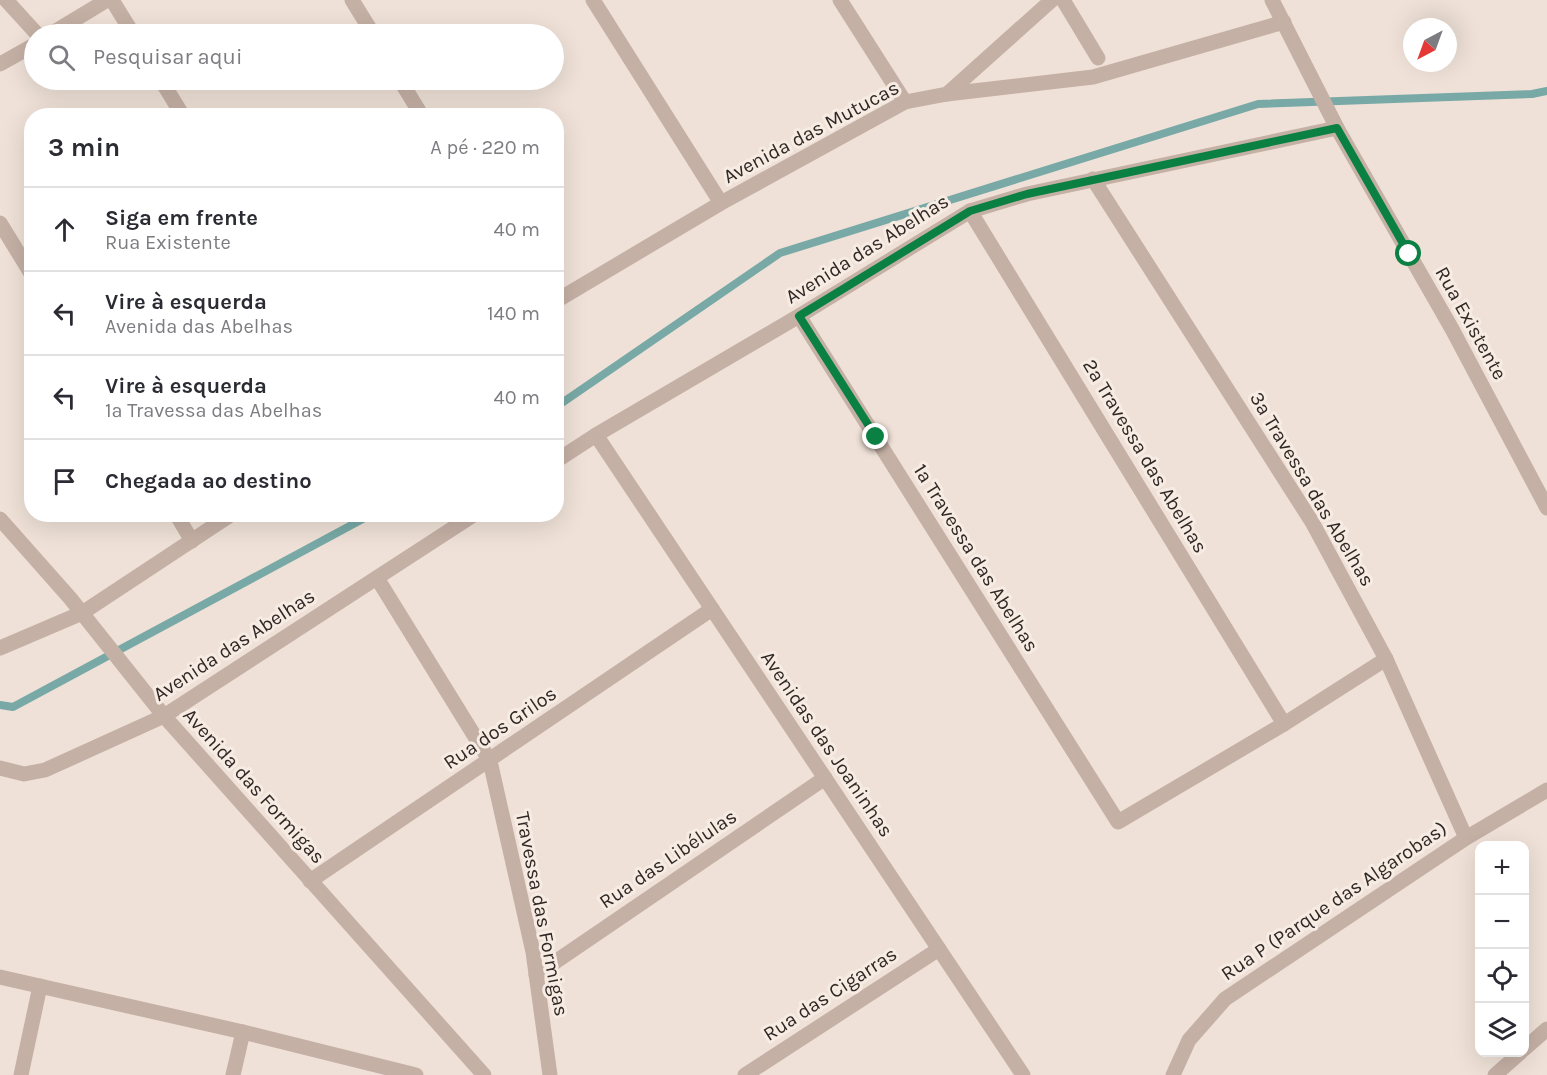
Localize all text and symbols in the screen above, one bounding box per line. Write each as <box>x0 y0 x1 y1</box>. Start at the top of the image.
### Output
north arrow <box>1403 18 1457 72</box>
search box <box>24 24 564 90</box>
icon: search <box>45 41 78 74</box>
text: Pesquisar aqui <box>93 44 242 70</box>
street label: Avenida das Mutucas <box>719 76 903 188</box>
text: 3 min <box>48 132 120 163</box>
text: A pé · 220 m <box>430 136 540 159</box>
street label: Avenida das Abelhas <box>781 189 953 309</box>
text: Siga em frente <box>105 205 258 231</box>
icon: ahead <box>48 213 81 246</box>
text: 40 m <box>494 218 540 241</box>
text: Rua Existente <box>105 231 231 254</box>
route start <box>1395 240 1421 266</box>
street label: Rua Existente <box>1430 262 1512 384</box>
text: Vire à esquerda <box>105 289 267 315</box>
icon: left <box>48 297 81 330</box>
text: 140 m <box>487 302 540 325</box>
text: Avenida das Abelhas <box>105 315 293 338</box>
street label: 2ª Travessa das Abelhas <box>1078 355 1212 557</box>
text: Vire à esquerda <box>105 373 267 399</box>
icon: left <box>48 381 81 414</box>
text: 40 m <box>494 386 540 409</box>
street label: 3ª Travessa das Abelhas <box>1245 388 1379 590</box>
text: 1ª Travessa das Abelhas <box>105 399 322 422</box>
route end <box>862 423 888 449</box>
street label: 1ª Travessa das Abelhas <box>909 460 1043 656</box>
icon: arrive <box>48 465 81 498</box>
text: Chegada ao destino <box>105 468 312 494</box>
street label: Avenida das Abelhas <box>149 584 319 706</box>
street label: Avenidas das Joaninhas <box>756 647 898 841</box>
street label: Rua dos Grilos <box>439 682 561 774</box>
street label: Avenida das Formigas <box>178 704 330 868</box>
street label: Rua das Libélulas <box>595 805 741 913</box>
street label: Travessa das Formigas <box>511 810 573 1018</box>
street label: Rua P (Parque das Algarobas) <box>1217 817 1451 985</box>
map controls <box>1475 841 1529 1057</box>
button: + <box>1475 841 1529 895</box>
button: − <box>1475 895 1529 949</box>
street label: Rua das Cigarras <box>759 942 901 1046</box>
button: locate <box>1475 949 1529 1003</box>
button: layers <box>1475 1003 1529 1057</box>

